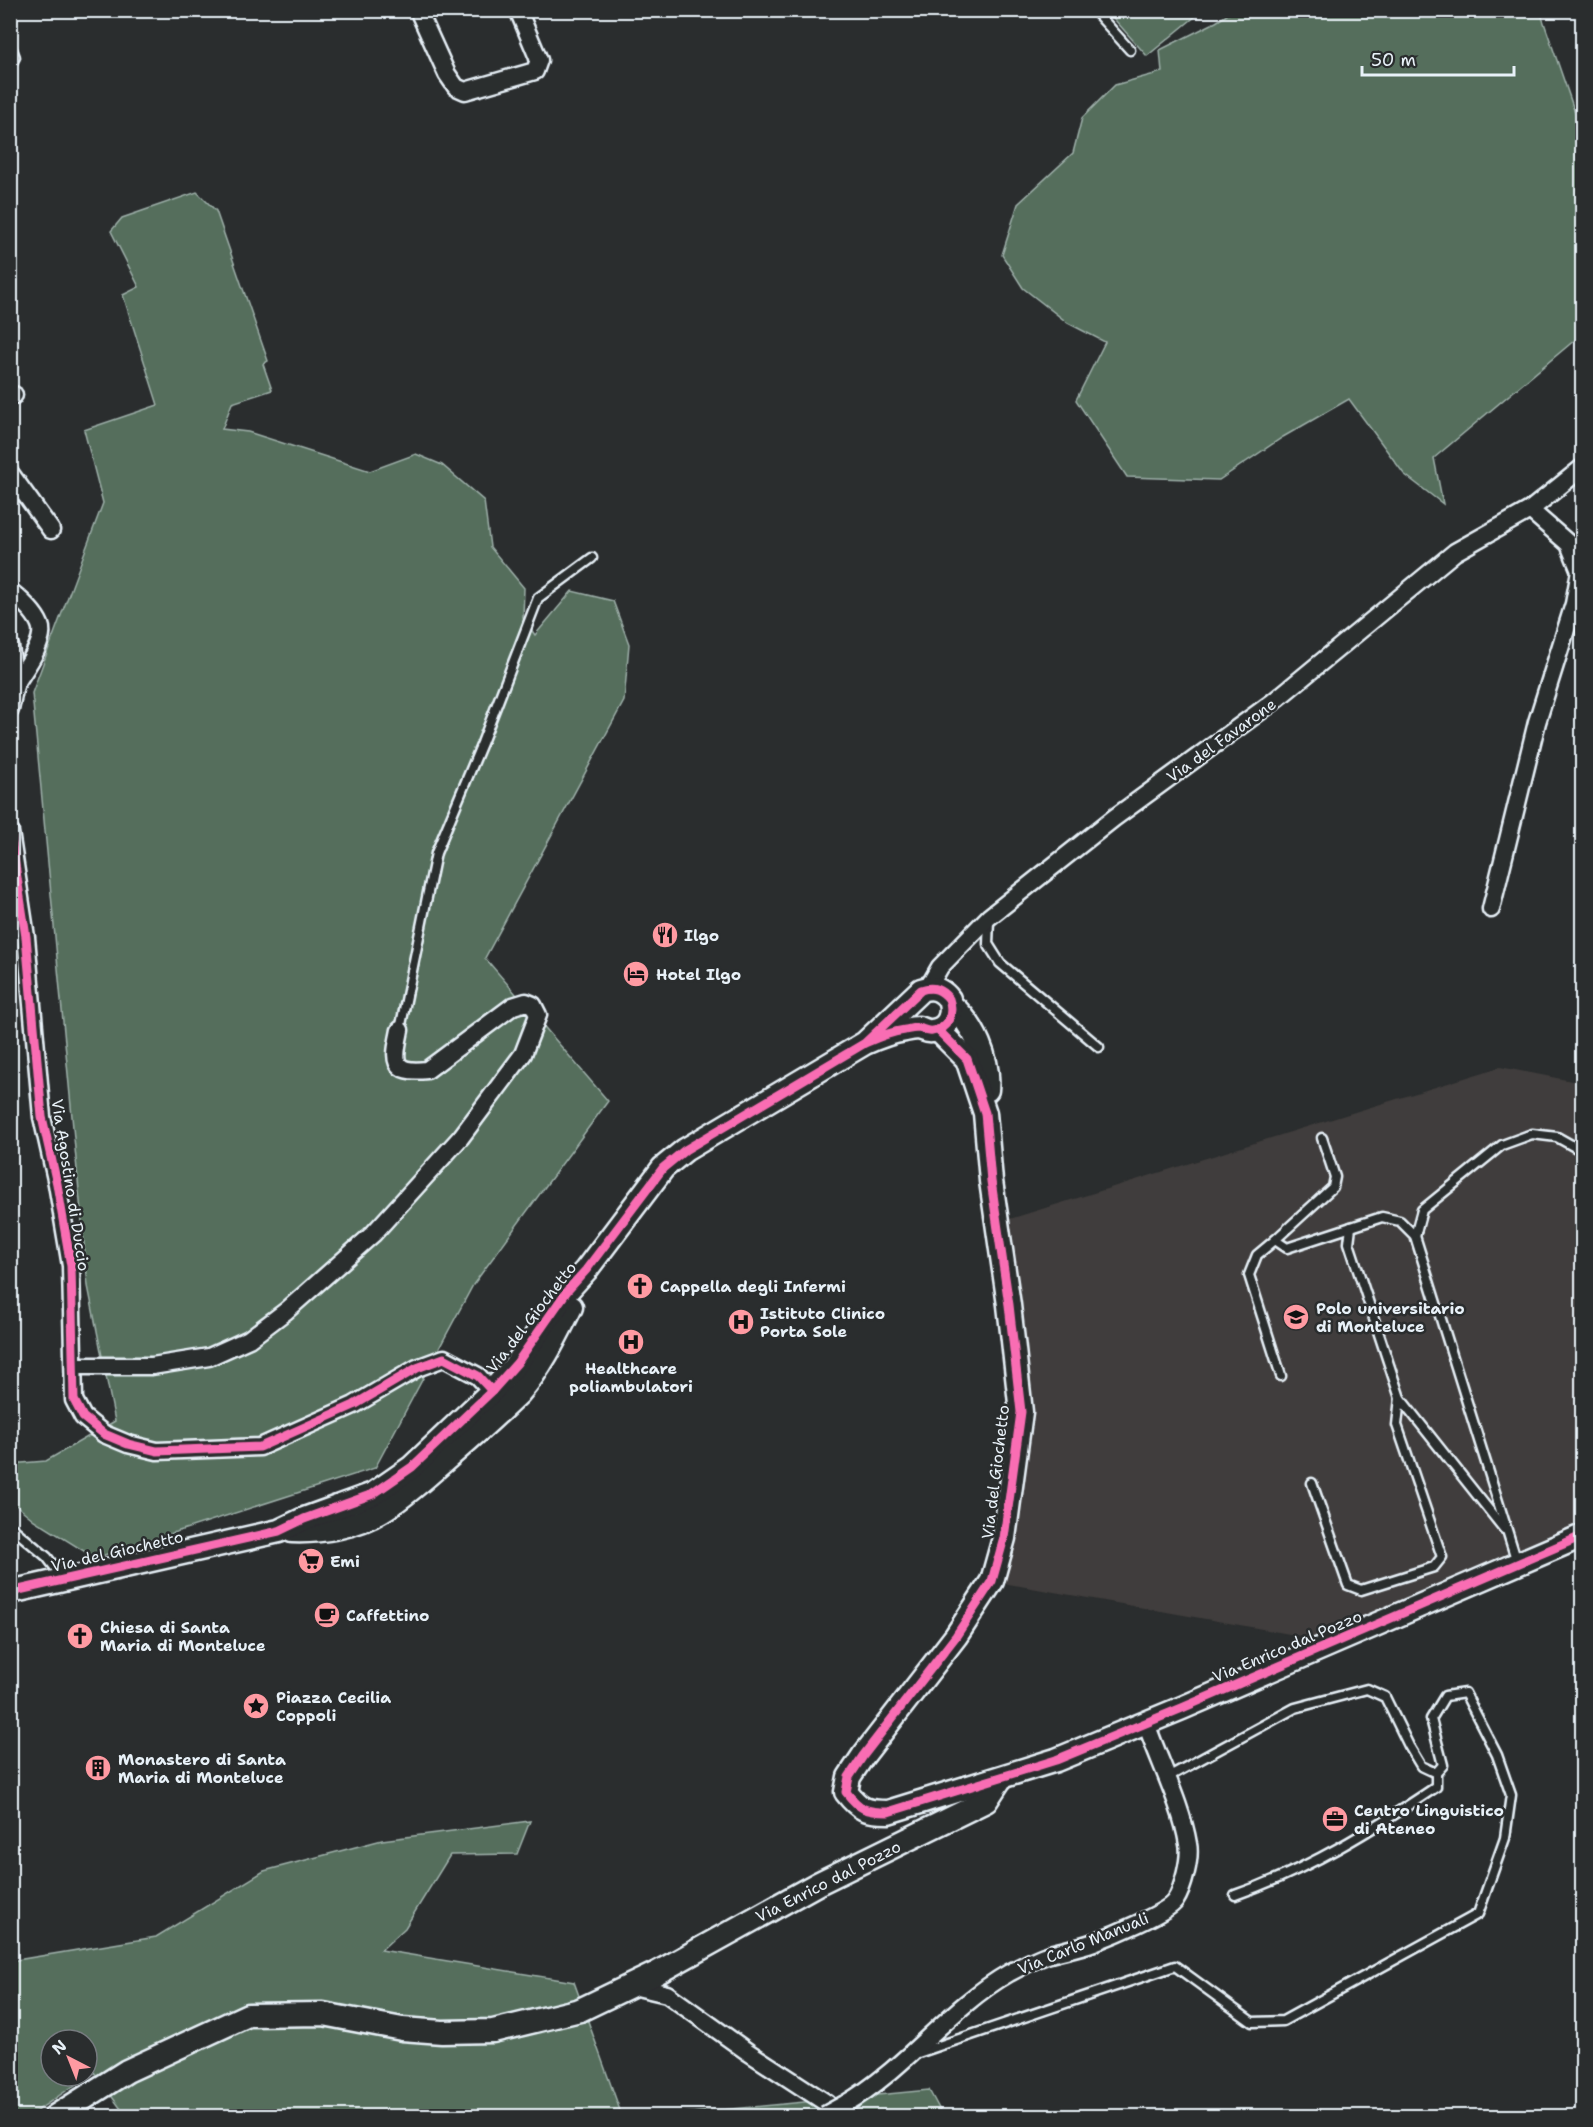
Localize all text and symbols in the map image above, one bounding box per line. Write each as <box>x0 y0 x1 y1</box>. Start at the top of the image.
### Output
scale bar <box>1362 39 1514 77</box>
text: 50 m <box>1371 48 1416 72</box>
street label: Via del Favarone <box>1162 694 1280 787</box>
restaurant icon: Ilgo <box>650 920 680 950</box>
place label: Ilgo <box>684 925 719 946</box>
hotel icon: Hotel Ilgo <box>621 959 651 989</box>
place label: Hotel Ilgo <box>656 964 741 985</box>
street label: Via Agostino di Duccio <box>47 1098 94 1273</box>
street label: Via del Giochetto <box>482 1258 581 1377</box>
church icon: Cappella degli Infermi <box>625 1271 655 1301</box>
place label: Cappella degli Infermi <box>660 1276 846 1297</box>
place label: Polo universitario di Monteluce <box>1316 1298 1465 1337</box>
school or university icon: Polo universitario di Monteluce <box>1281 1302 1311 1332</box>
place label: Istituto Clinico Porta Sole <box>760 1303 885 1342</box>
hospital icon: Istituto Clinico Porta Sole <box>726 1307 756 1337</box>
hospital icon: Healthcare poliambulatori <box>616 1327 646 1357</box>
place label: Healthcare poliambulatori <box>569 1358 693 1397</box>
street label: Via del Giochetto <box>977 1404 1014 1540</box>
street label: Via del Giochetto <box>49 1526 185 1577</box>
supermarket icon: Emi <box>296 1546 326 1576</box>
place label: Emi <box>330 1551 360 1572</box>
cafe icon: Caffettino <box>312 1600 342 1630</box>
place label: Caffettino <box>346 1605 429 1626</box>
street label: Via Enrico dal Pozzo <box>1209 1605 1365 1687</box>
place label: Chiesa di Santa Maria di Monteluce <box>100 1617 266 1656</box>
church icon: Chiesa di Santa Maria di Monteluce <box>65 1621 95 1651</box>
place label: Piazza Cecilia Coppoli <box>276 1687 391 1726</box>
place icon: Piazza Cecilia Coppoli <box>241 1691 271 1721</box>
place label: Monastero di Santa Maria di Monteluce <box>118 1749 286 1788</box>
building icon: Monastero di Santa Maria di Monteluce <box>83 1753 113 1783</box>
place label: Centro Linguistico di Ateneo <box>1354 1800 1504 1839</box>
office icon: Centro Linguistico di Ateneo <box>1320 1804 1350 1834</box>
street label: Via Enrico dal Pozzo <box>752 1836 904 1927</box>
street label: Via Carlo Manuali <box>1014 1908 1152 1979</box>
north arrow <box>39 2028 99 2088</box>
text: N <box>48 2035 71 2059</box>

